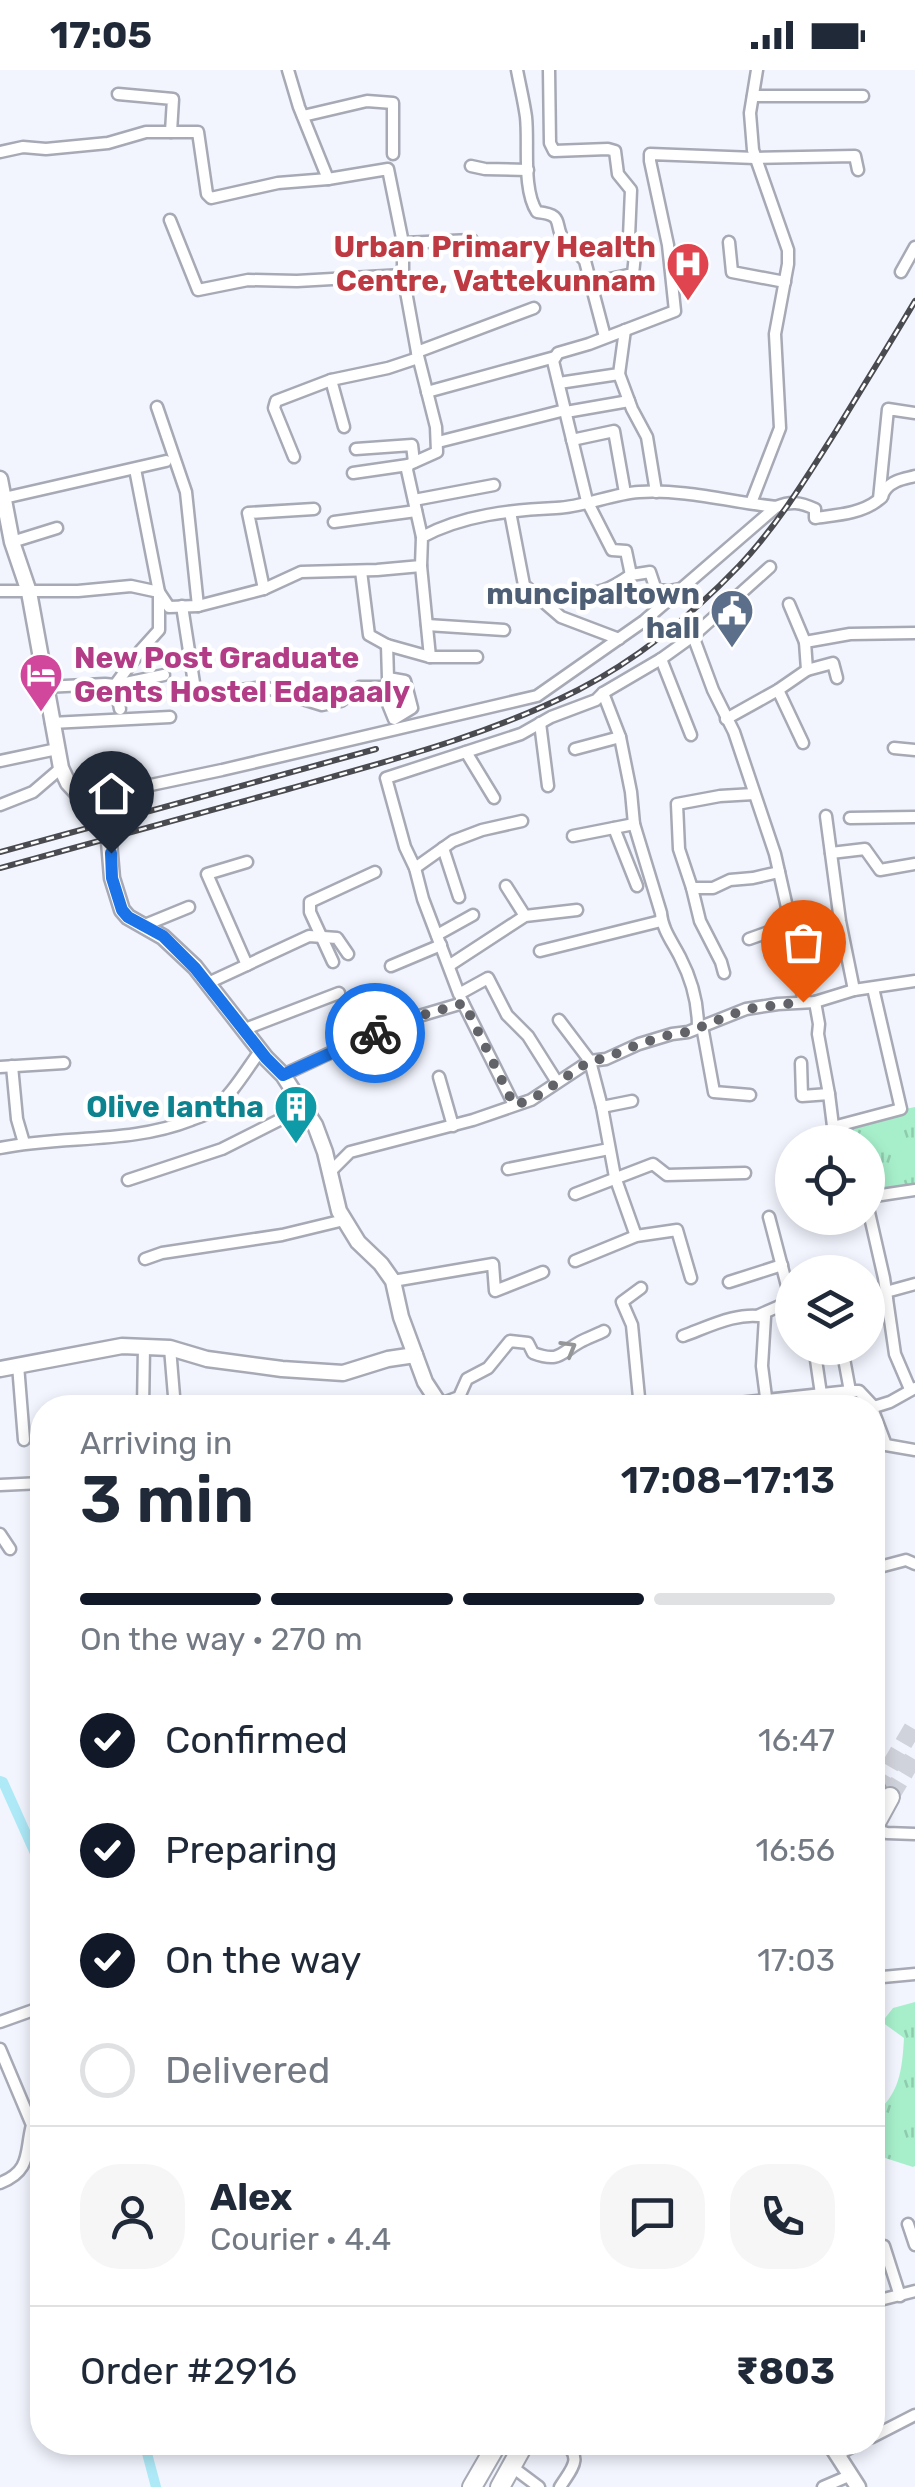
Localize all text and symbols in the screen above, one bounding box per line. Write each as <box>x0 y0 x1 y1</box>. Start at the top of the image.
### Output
text: 17:05 <box>50 12 152 58</box>
place label: Urban Primary Health Centre, Vattekunnam <box>334 229 656 299</box>
hospital icon: Urban Primary Health Centre, Vattekunnam <box>665 241 711 302</box>
place label: muncipaltown hall <box>486 576 700 646</box>
public building icon: muncipaltown hall <box>709 588 755 649</box>
place label: New Post Graduate Gents Hostel Edapaaly <box>74 640 410 710</box>
hotel icon: New Post Graduate Gents Hostel Edapaaly <box>18 652 64 713</box>
pin <box>69 751 154 854</box>
icon: home <box>84 766 139 821</box>
pin <box>761 900 846 1003</box>
icon: bag <box>776 915 831 970</box>
courier <box>325 983 425 1083</box>
icon: bike <box>348 1006 403 1061</box>
building icon: Olive Iantha <box>273 1084 319 1145</box>
place label: Olive Iantha <box>86 1089 264 1125</box>
map controls <box>775 1125 885 1365</box>
button: locate <box>775 1125 885 1235</box>
button: layers <box>775 1255 885 1365</box>
one-way arrow <box>558 1341 576 1361</box>
text: Arriving in <box>80 1424 232 1462</box>
text: 17:08–17:13 <box>621 1457 835 1503</box>
text: 3 min <box>80 1461 254 1538</box>
text: On the way · 270 m <box>80 1620 363 1658</box>
icon: check <box>80 1713 135 1768</box>
text: Confirmed <box>165 1717 348 1763</box>
text: 16:47 <box>758 1721 835 1759</box>
icon: check <box>80 1823 135 1878</box>
text: Preparing <box>165 1827 338 1873</box>
text: 16:56 <box>756 1831 835 1869</box>
icon: check <box>80 1933 135 1988</box>
text: On the way <box>165 1937 361 1983</box>
text: 17:03 <box>757 1941 835 1979</box>
text: Delivered <box>165 2047 330 2093</box>
button: person <box>80 2164 185 2269</box>
button: chat <box>600 2164 705 2269</box>
button: phone <box>730 2164 835 2269</box>
text: Alex <box>210 2174 292 2220</box>
text: Courier · 4.4 <box>210 2220 391 2258</box>
text: Order #2916 <box>80 2348 297 2394</box>
text: ₹803 <box>736 2348 835 2394</box>

